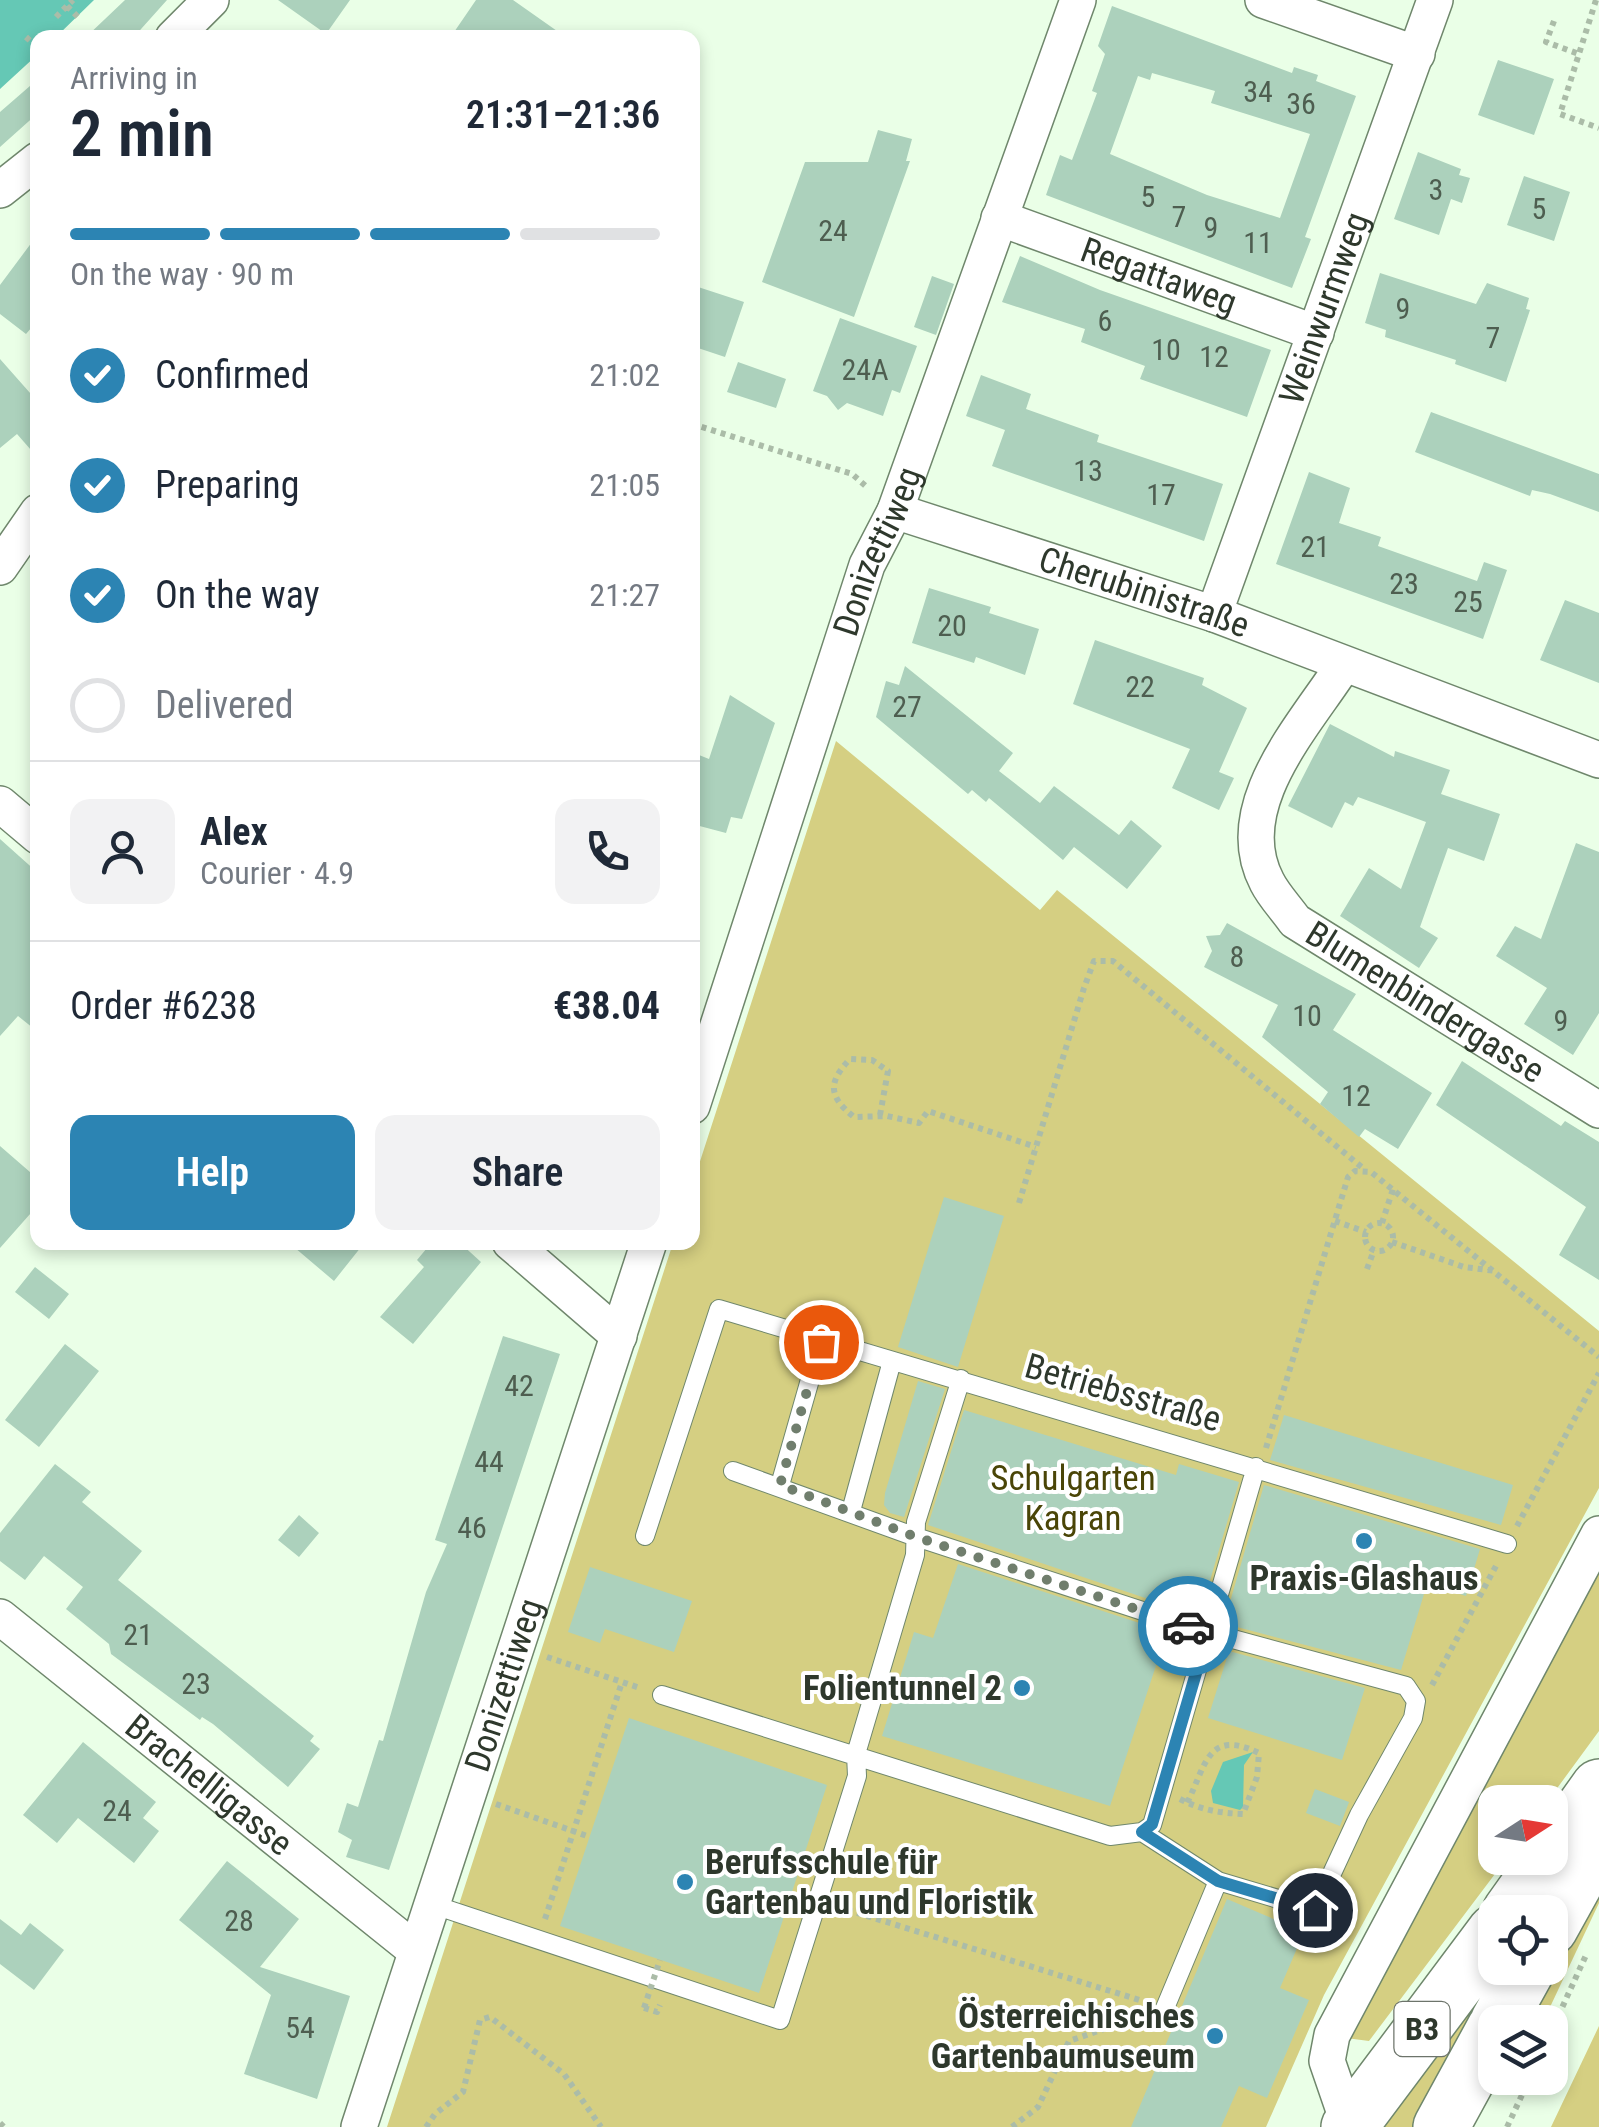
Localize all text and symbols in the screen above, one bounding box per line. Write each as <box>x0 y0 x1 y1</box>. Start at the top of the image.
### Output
text: Arriving in <box>70 59 198 97</box>
house number: 34 <box>1243 74 1273 109</box>
house number: 36 <box>1286 86 1316 121</box>
text: 21:31–21:36 <box>466 93 660 137</box>
text: 2 min <box>70 96 214 172</box>
house number: 3 <box>1429 172 1443 207</box>
house number: 5 <box>1141 179 1155 214</box>
house number: 5 <box>1532 191 1546 226</box>
house number: 7 <box>1172 199 1186 234</box>
street label: Weinwurmweg <box>1271 207 1377 410</box>
house number: 9 <box>1204 210 1218 245</box>
house number: 24 <box>818 213 848 248</box>
house number: 11 <box>1243 225 1273 260</box>
street label: Regattaweg <box>1075 229 1242 323</box>
text: On the way · 90 m <box>70 255 294 293</box>
house number: 9 <box>1396 291 1410 326</box>
house number: 6 <box>1098 303 1112 338</box>
house number: 7 <box>1486 320 1500 355</box>
house number: 10 <box>1151 332 1181 367</box>
house number: 12 <box>1199 339 1229 374</box>
icon: check <box>70 348 125 403</box>
house number: 24A <box>842 352 888 387</box>
text: Confirmed <box>155 353 310 397</box>
text: 21:02 <box>589 356 660 394</box>
house number: 13 <box>1073 453 1103 488</box>
icon: check <box>70 458 125 513</box>
street label: Donizettiweg <box>825 462 930 641</box>
text: Preparing <box>155 463 300 507</box>
text: 21:05 <box>589 466 660 504</box>
house number: 17 <box>1146 477 1176 512</box>
house number: 21 <box>1300 529 1330 564</box>
street label: Cherubinistraße <box>1034 538 1255 646</box>
house number: 23 <box>1389 566 1419 601</box>
icon: check <box>70 568 125 623</box>
text: On the way <box>155 573 320 617</box>
text: 21:27 <box>589 576 660 614</box>
house number: 25 <box>1453 584 1483 619</box>
house number: 20 <box>937 608 967 643</box>
house number: 22 <box>1125 669 1155 704</box>
text: Delivered <box>155 683 294 727</box>
house number: 27 <box>892 689 922 724</box>
button: person <box>70 799 175 904</box>
button: phone <box>555 799 660 904</box>
text: Alex <box>200 810 268 854</box>
text: Courier · 4.9 <box>200 854 354 892</box>
street label: Blumenbindergasse <box>1299 913 1552 1091</box>
house number: 8 <box>1230 939 1244 974</box>
text: Order #6238 <box>70 984 257 1028</box>
text: €38.04 <box>553 984 660 1028</box>
house number: 10 <box>1292 998 1322 1033</box>
house number: 9 <box>1554 1003 1568 1038</box>
house number: 12 <box>1341 1078 1371 1113</box>
button: Help <box>70 1115 355 1230</box>
button: Share <box>375 1115 660 1230</box>
pin <box>779 1300 864 1385</box>
icon: bag <box>794 1315 849 1370</box>
street label: Betriebsstraße <box>1020 1345 1226 1441</box>
house number: 42 <box>504 1368 534 1403</box>
house number: 44 <box>474 1444 504 1479</box>
park label: Schulgarten Kagran <box>990 1458 1156 1539</box>
house number: 46 <box>457 1510 487 1545</box>
marker: Praxis-Glashaus <box>1353 1530 1375 1552</box>
place label: Praxis-Glashaus <box>1249 1558 1479 1599</box>
courier <box>1138 1576 1238 1676</box>
street label: Donizettiweg <box>456 1594 551 1777</box>
icon: car <box>1161 1599 1216 1654</box>
house number: 21 <box>123 1617 153 1652</box>
house number: 23 <box>181 1666 211 1701</box>
place label: Folientunnel 2 <box>803 1668 1002 1709</box>
marker: Folientunnel 2 <box>1011 1677 1033 1699</box>
street label: Brachelligasse <box>117 1706 301 1864</box>
north arrow <box>1478 1785 1568 1875</box>
map controls <box>1478 1785 1568 2095</box>
house number: 24 <box>102 1793 132 1828</box>
place label: Berufsschule für Gartenbau und Floristik <box>705 1842 1034 1923</box>
pin <box>1273 1868 1358 1953</box>
marker: Berufsschule für Gartenbau und Floristik <box>674 1871 696 1893</box>
icon: home <box>1288 1883 1343 1938</box>
button: locate <box>1478 1895 1568 1985</box>
house number: 28 <box>224 1903 254 1938</box>
place label: Österreichisches Gartenbaumuseum <box>931 1996 1195 2077</box>
road number: B3 <box>1394 2002 1450 2056</box>
button: layers <box>1478 2005 1568 2095</box>
house number: 54 <box>285 2010 315 2045</box>
marker: Österreichisches Gartenbaumuseum <box>1204 2025 1226 2047</box>

